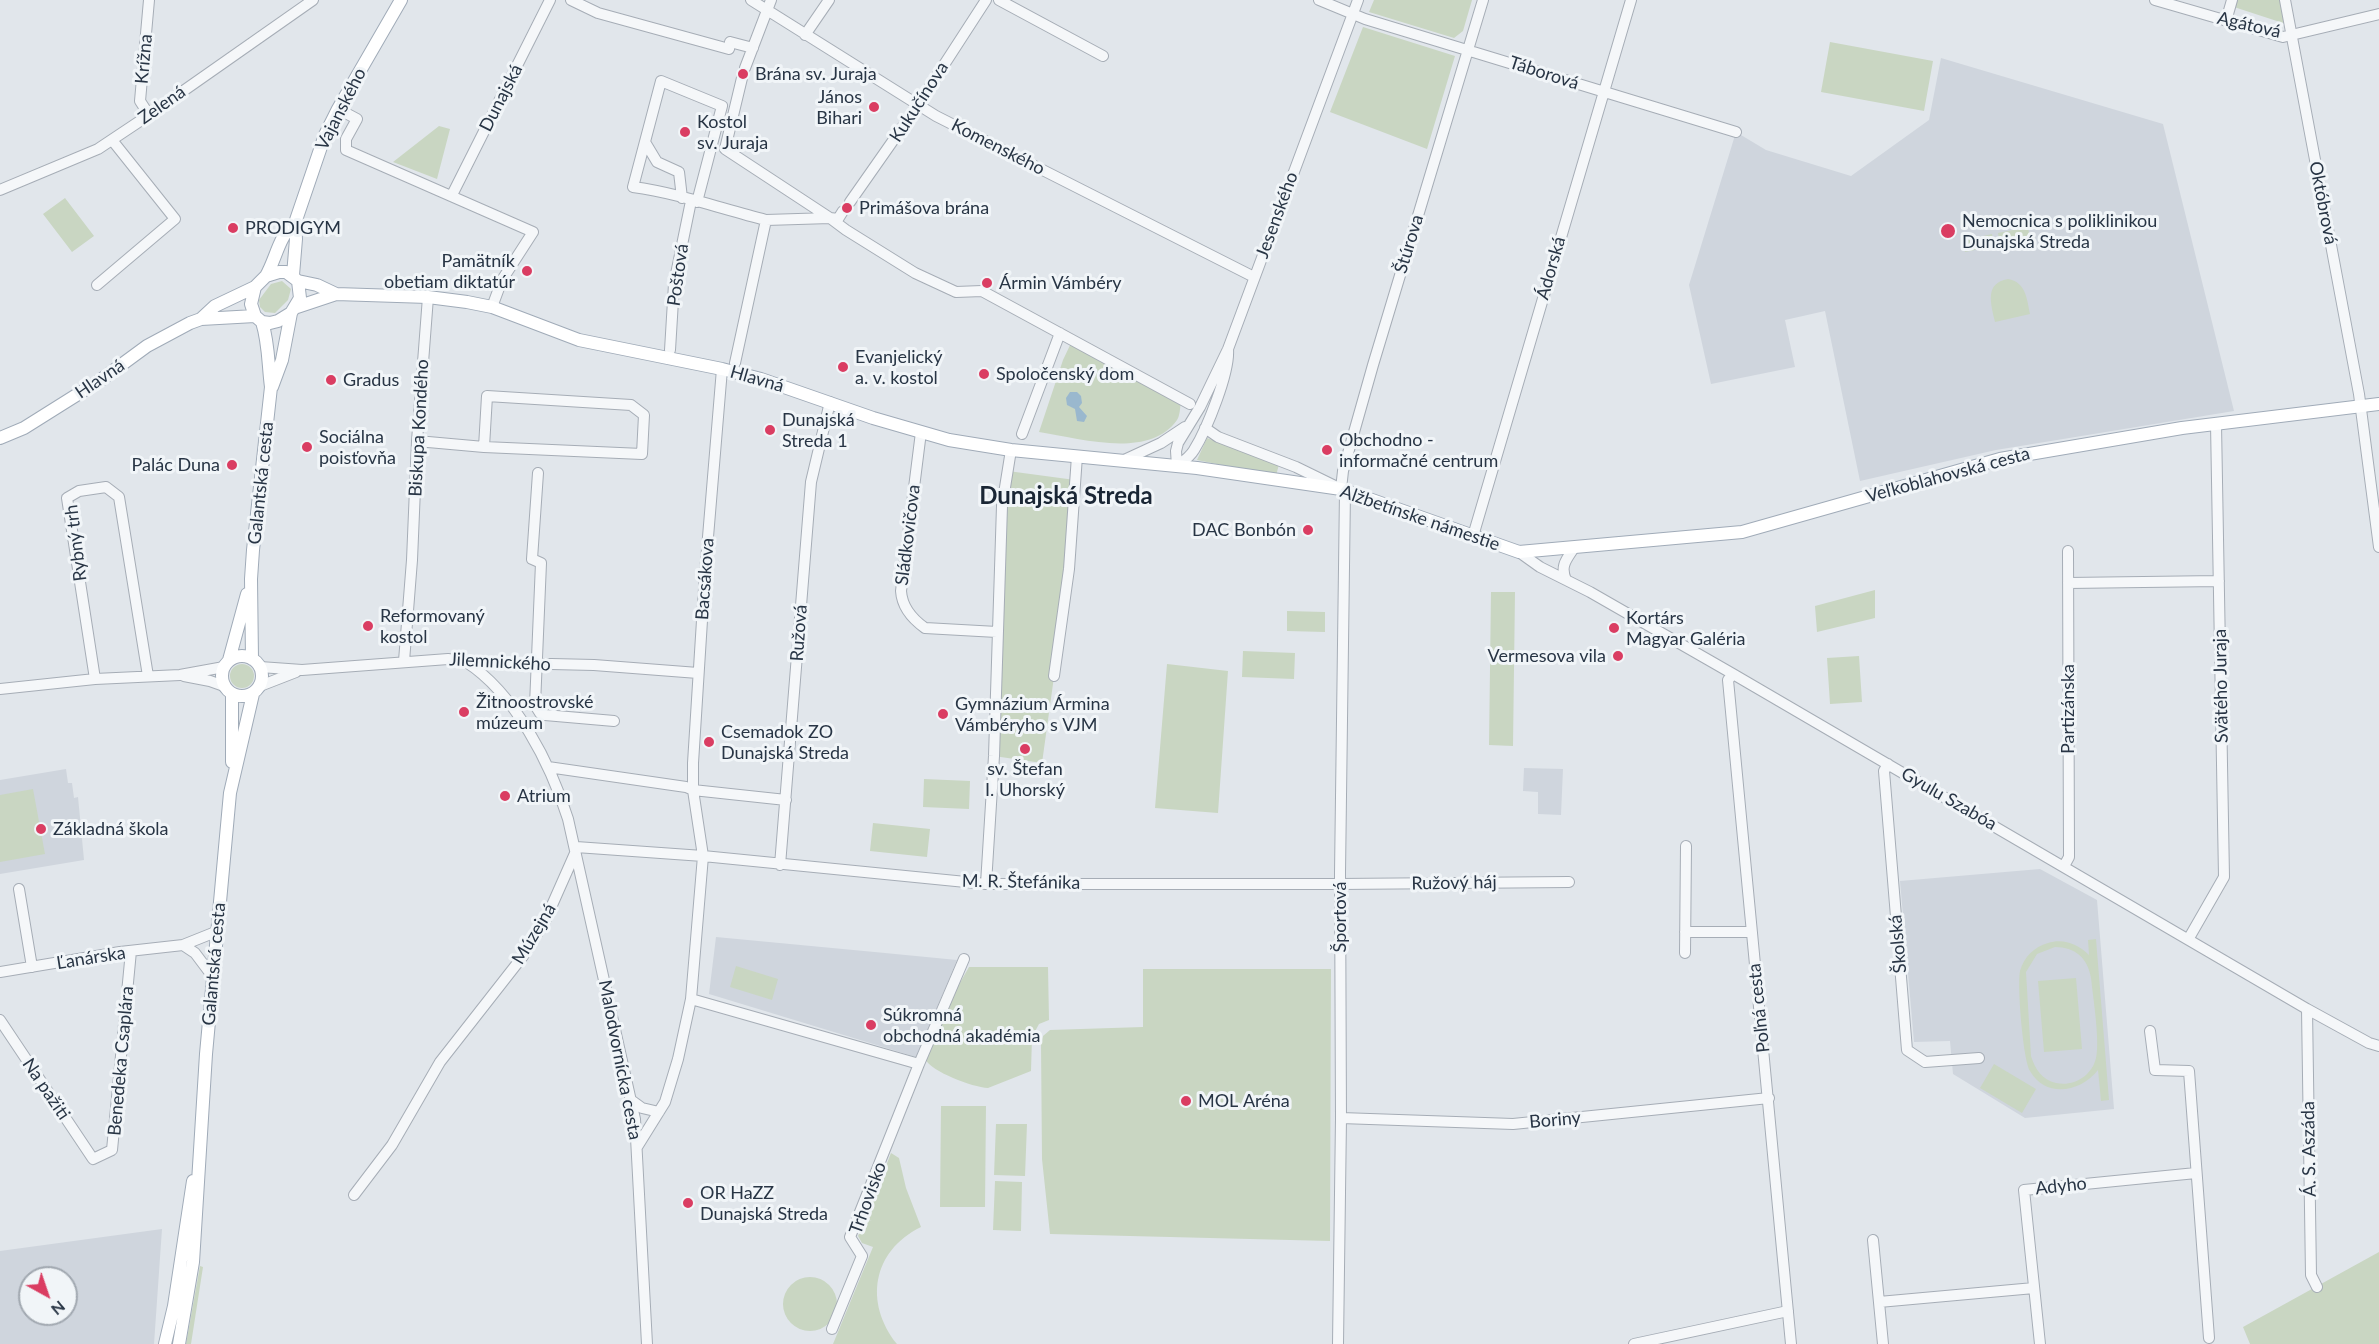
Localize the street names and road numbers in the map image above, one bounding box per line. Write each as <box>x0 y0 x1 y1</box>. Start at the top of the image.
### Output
street label: Agátová <box>2215 7 2283 43</box>
street label: Krížna <box>131 33 157 85</box>
street label: Táborová <box>1506 52 1582 94</box>
street label: Kukučínova <box>885 58 953 146</box>
street label: Dunajská <box>475 61 527 135</box>
street label: Vajanského <box>311 64 371 154</box>
street label: Zelená <box>134 81 190 129</box>
street label: Komenského <box>948 114 1048 180</box>
street label: Októbrová <box>2304 160 2342 246</box>
street label: Jesenského <box>1251 169 1303 261</box>
street label: Štúrova <box>1390 212 1428 276</box>
street label: Ádorská <box>1532 234 1570 302</box>
street label: Poštová <box>663 242 693 308</box>
street label: Hlavná <box>71 355 129 403</box>
street label: Biskupa Kondého <box>405 359 433 497</box>
street label: Hlavná <box>728 361 786 397</box>
street label: Galantská cesta <box>244 421 278 545</box>
street label: Veľkoblahovská cesta <box>1864 443 2032 507</box>
street label: Alžbetínske námestie <box>1337 481 1503 555</box>
street label: Sládkovičova <box>891 483 925 587</box>
street label: Rybný trh <box>61 503 91 583</box>
street label: Bacsákova <box>691 537 719 621</box>
street label: Ružová <box>786 604 812 662</box>
street label: Svätého Juraja <box>2209 629 2233 743</box>
street label: Jilemnického <box>449 649 551 675</box>
street label: Partizánska <box>2057 664 2079 754</box>
street label: Gyulu Szabóa <box>1897 763 2001 835</box>
street label: M. R. Štefánika <box>962 870 1080 894</box>
street label: Ružový háj <box>1411 871 1497 895</box>
street label: Športová <box>1329 882 1351 952</box>
street label: Múzejná <box>507 900 561 968</box>
street label: Galantská cesta <box>198 902 230 1026</box>
street label: Školská <box>1885 914 1911 974</box>
street label: Ľanárska <box>55 942 127 974</box>
street label: Poľná cesta <box>1744 962 1774 1054</box>
street label: Malodvornícka cesta <box>594 978 646 1142</box>
street label: Benedeka Csaplára <box>104 985 138 1137</box>
street label: Na pažiti <box>18 1054 74 1124</box>
street label: Á. S. Aszáda <box>2297 1101 2321 1197</box>
street label: Boriny <box>1528 1107 1582 1133</box>
street label: Trhovisko <box>845 1159 891 1237</box>
street label: Adyho <box>2034 1173 2088 1199</box>

